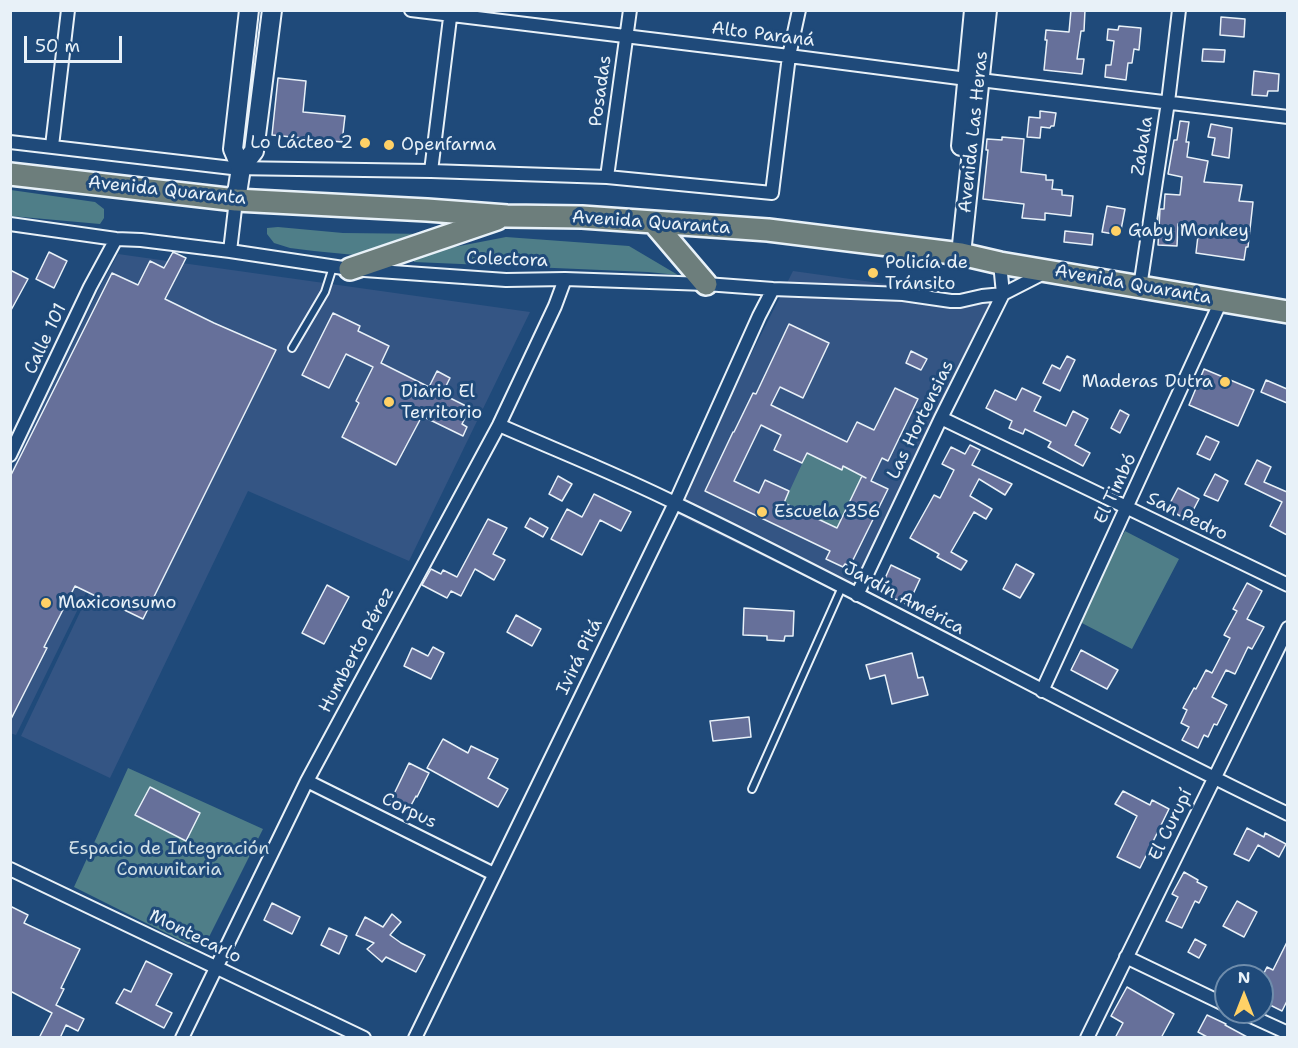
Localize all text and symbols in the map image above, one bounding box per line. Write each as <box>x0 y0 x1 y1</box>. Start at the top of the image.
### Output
street label: Alto Paraná <box>710 18 816 52</box>
scale bar <box>27 24 124 62</box>
text: 50 m <box>35 34 80 58</box>
street label: Avenida Las Heras <box>955 50 993 214</box>
street label: Posadas <box>585 54 617 128</box>
street label: Zabala <box>1128 115 1158 177</box>
place label: Lo Lácteo 2 <box>250 132 353 154</box>
place label: Openfarma <box>401 134 496 156</box>
marker: Lo Lácteo 2 <box>358 136 372 150</box>
marker: Openfarma <box>382 138 396 152</box>
street label: Avenida Quaranta <box>87 172 247 210</box>
street label: Avenida Quaranta <box>571 207 731 239</box>
place label: Gaby Monkey <box>1128 220 1249 242</box>
marker: Gaby Monkey <box>1109 224 1123 238</box>
street label: Colectora <box>466 248 548 272</box>
place label: Policía de Tránsito <box>885 252 968 294</box>
street label: Avenida Quaranta <box>1053 261 1213 309</box>
marker: Policía de Tránsito <box>866 266 880 280</box>
street label: Calle 101 <box>20 300 72 378</box>
street label: Las Hortensias <box>883 357 959 483</box>
place label: Maderas Dutra <box>1082 371 1213 393</box>
marker: Maderas Dutra <box>1218 375 1232 389</box>
place label: Diario El Territorio <box>401 381 482 424</box>
marker: Diario El Territorio <box>382 395 396 409</box>
street label: El Timbó <box>1090 450 1142 528</box>
street label: San Pedro <box>1143 488 1231 546</box>
place label: Escuela 356 <box>774 501 880 523</box>
marker: Escuela 356 <box>755 505 769 519</box>
street label: Jardín América <box>840 558 968 640</box>
street label: Humberto Pérez <box>315 583 399 717</box>
place label: Maxiconsumo <box>58 592 176 614</box>
marker: Maxiconsumo <box>39 596 53 610</box>
street label: Ivirá Pitá <box>552 616 608 698</box>
street label: El Curupí <box>1144 786 1198 864</box>
street label: Corpus <box>378 788 440 834</box>
park label: Espacio de Integración Comunitaria <box>69 838 269 880</box>
street label: Montecarlo <box>145 905 245 969</box>
north arrow <box>1214 964 1274 1024</box>
text: N <box>1238 967 1250 988</box>

